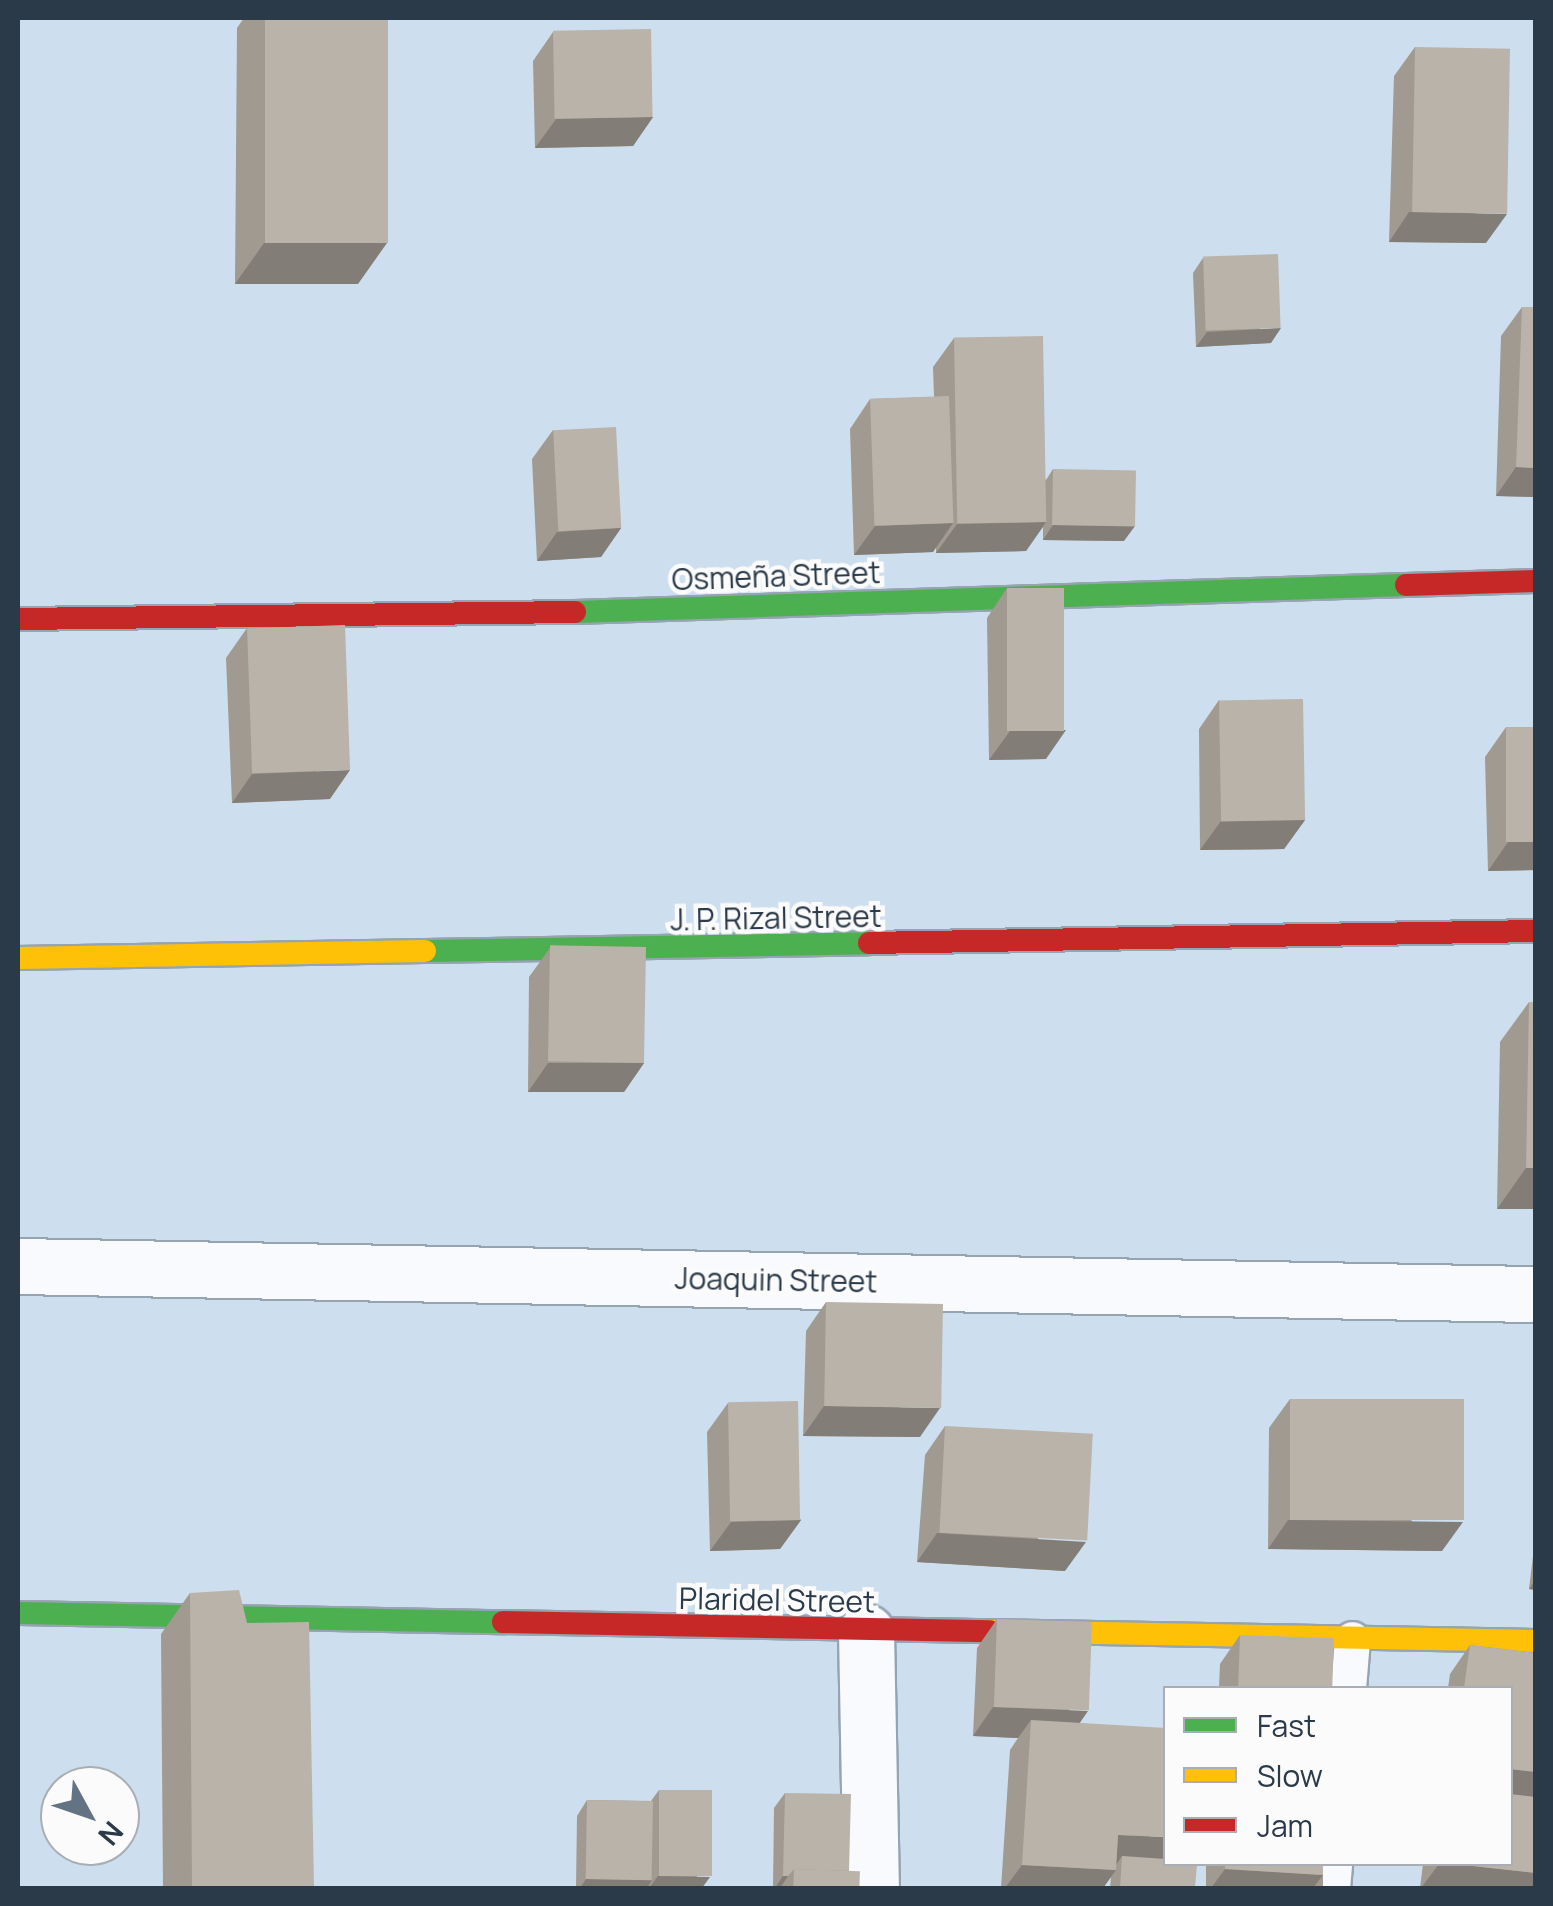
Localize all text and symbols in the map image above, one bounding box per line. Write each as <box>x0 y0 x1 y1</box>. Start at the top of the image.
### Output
street label: Osmeña Street <box>671 554 881 598</box>
street label: J. P. Rizal Street <box>670 898 882 938</box>
street label: Joaquin Street <box>674 1260 878 1300</box>
street label: Plaridel Street <box>679 1580 875 1620</box>
legend <box>1163 1686 1513 1866</box>
text: Fast <box>1257 1705 1316 1746</box>
text: Slow <box>1257 1755 1323 1796</box>
north arrow <box>40 1766 140 1866</box>
text: Jam <box>1257 1805 1313 1846</box>
text: N <box>90 1814 132 1854</box>

